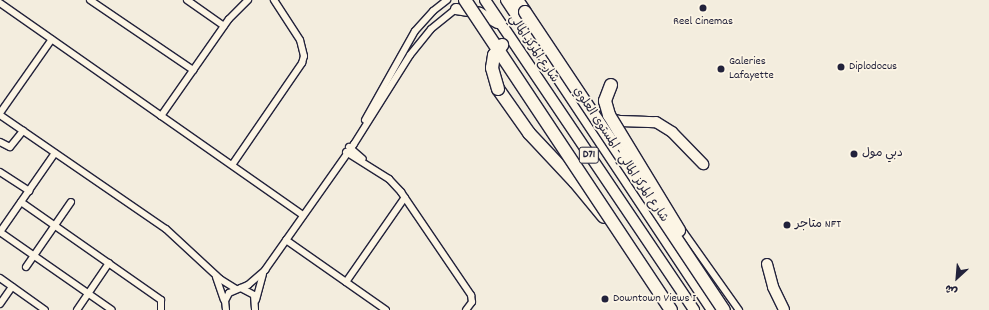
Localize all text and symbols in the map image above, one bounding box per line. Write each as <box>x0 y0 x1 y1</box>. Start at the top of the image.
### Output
marker: Reel Cinemas <box>698 3 708 13</box>
street label: شارع المركز المالي <box>505 12 561 86</box>
place label: Reel Cinemas <box>673 15 733 29</box>
place label: Galeries Lafayette <box>729 55 774 83</box>
place label: Diplodocus <box>849 60 897 74</box>
marker: Diplodocus <box>836 62 846 72</box>
marker: Galeries Lafayette <box>716 64 726 74</box>
street label: شارع المركز المالي - المستوى العلوي <box>569 85 671 225</box>
road number: D71 <box>578 146 600 164</box>
place label: دبي مول <box>862 147 903 161</box>
marker: دبي مول <box>849 149 859 159</box>
place label: متاجر NFT <box>795 218 841 232</box>
marker: متاجر NFT <box>782 220 792 230</box>
north arrow <box>937 258 977 298</box>
text: ش <box>943 279 961 299</box>
place label: Downtown Views I <box>613 292 696 306</box>
marker: Downtown Views I <box>600 294 610 304</box>

